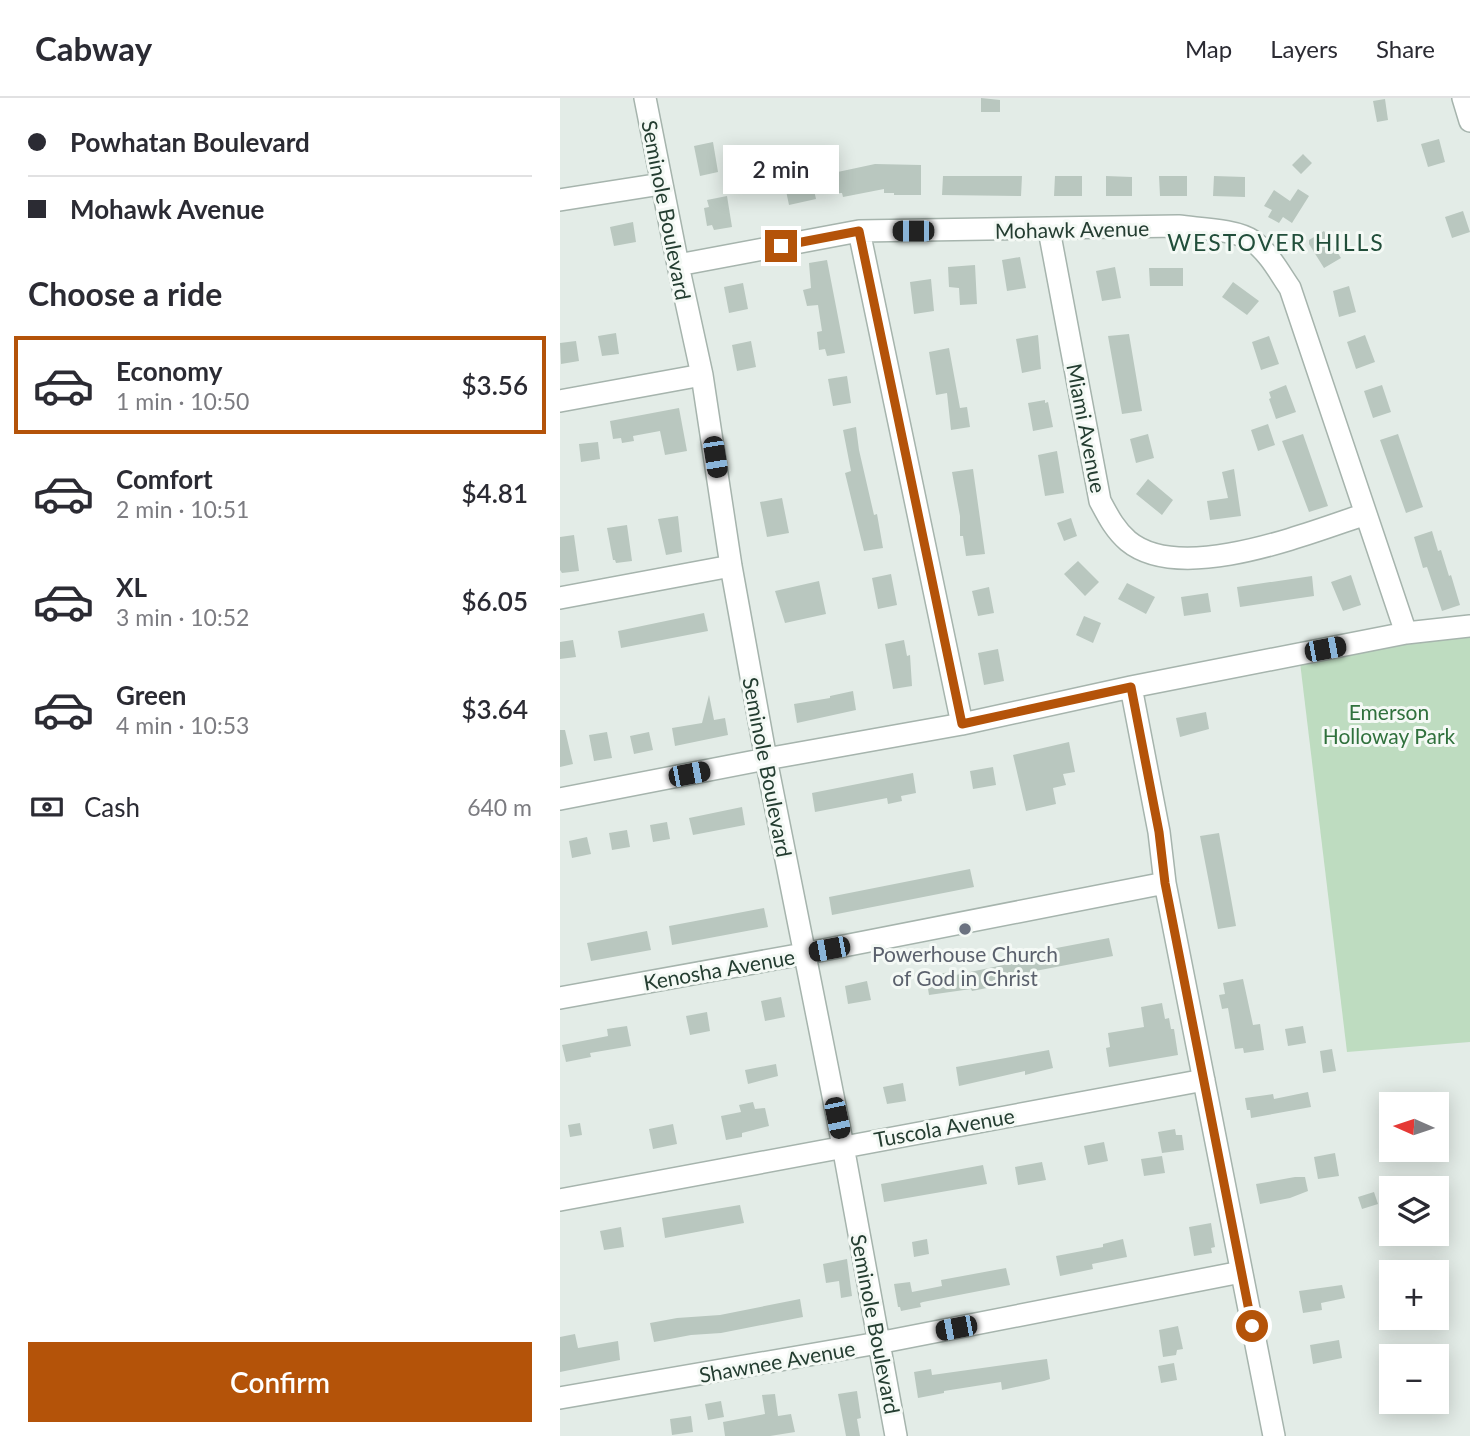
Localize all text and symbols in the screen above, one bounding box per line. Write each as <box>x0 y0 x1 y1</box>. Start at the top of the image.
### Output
text: Cabway <box>35 28 152 68</box>
text: Map <box>1185 34 1232 63</box>
text: Layers <box>1270 34 1338 63</box>
text: Share <box>1376 34 1435 63</box>
street label: Seminole Boulevard <box>637 118 697 302</box>
text: Powhatan Boulevard <box>70 126 310 158</box>
callout: 2 min <box>723 144 839 194</box>
text: 2 min <box>753 155 809 183</box>
text: Mohawk Avenue <box>70 193 264 225</box>
street label: Mohawk Avenue <box>995 215 1149 243</box>
car <box>893 221 935 242</box>
district label: WESTOVER HILLS <box>1167 228 1385 256</box>
route end <box>765 230 797 262</box>
text: Choose a ride <box>28 274 222 313</box>
icon: car <box>32 354 95 417</box>
text: Economy <box>116 355 222 387</box>
street label: Miami Avenue <box>1062 361 1112 495</box>
text: $3.56 <box>462 369 528 401</box>
text: 1 min · 10:50 <box>116 387 249 415</box>
car <box>702 435 729 479</box>
icon: car <box>32 462 95 525</box>
text: Comfort <box>116 463 213 495</box>
text: $4.81 <box>462 477 528 509</box>
text: 2 min · 10:51 <box>116 495 249 523</box>
icon: car <box>32 570 95 633</box>
text: XL <box>116 571 147 603</box>
text: $6.05 <box>462 585 528 617</box>
text: 3 min · 10:52 <box>116 603 249 631</box>
car <box>1303 635 1348 663</box>
street label: Seminole Boulevard <box>738 675 798 859</box>
icon: car <box>32 678 95 741</box>
text: Green <box>116 679 186 711</box>
text: $3.64 <box>462 693 528 725</box>
park label: Emerson Holloway Park <box>1323 699 1456 748</box>
text: 4 min · 10:53 <box>116 711 249 739</box>
car <box>667 760 712 788</box>
icon: cash <box>28 788 66 826</box>
text: Cash <box>84 791 140 823</box>
text: 640 m <box>467 793 532 821</box>
marker: Powerhouse Church of God in Christ <box>957 921 973 937</box>
car <box>807 935 852 963</box>
place label: Powerhouse Church of God in Christ <box>872 941 1058 990</box>
street label: Kenosha Avenue <box>641 943 797 995</box>
north arrow <box>1379 1092 1449 1162</box>
map controls <box>1379 1092 1449 1414</box>
car <box>823 1095 852 1141</box>
street label: Tuscola Avenue <box>872 1102 1016 1152</box>
button: layers <box>1379 1176 1449 1246</box>
street label: Seminole Boulevard <box>846 1232 906 1416</box>
button: + <box>1379 1260 1449 1330</box>
route start <box>1236 1310 1268 1342</box>
car <box>934 1314 979 1342</box>
street label: Shawnee Avenue <box>697 1335 857 1387</box>
button: Confirm <box>28 1342 532 1422</box>
button: − <box>1379 1344 1449 1414</box>

